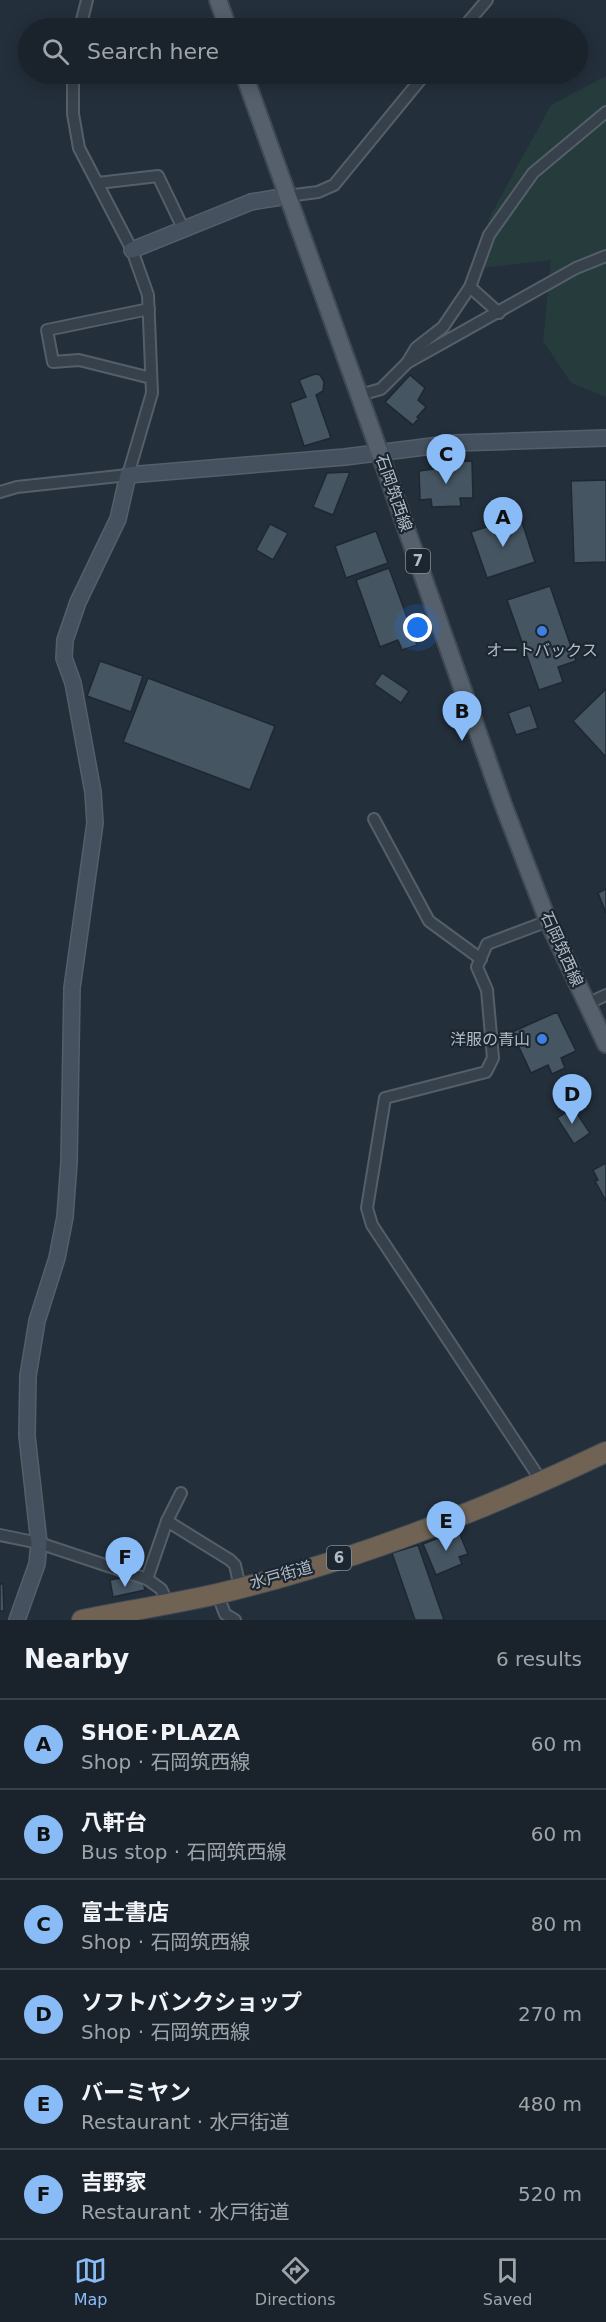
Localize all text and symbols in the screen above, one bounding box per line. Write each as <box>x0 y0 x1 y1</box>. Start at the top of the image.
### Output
search box <box>18 18 588 84</box>
icon: search <box>39 35 72 68</box>
text: Search here <box>87 39 219 64</box>
pin: C <box>426 434 466 484</box>
street label: 石岡筑西線 <box>372 452 416 534</box>
pin: A <box>484 498 522 547</box>
road number: 7 <box>406 549 430 573</box>
your location <box>403 613 432 642</box>
marker: オートバックス <box>535 624 549 638</box>
place label: オートバックス <box>486 641 598 660</box>
pin: B <box>442 692 482 741</box>
street label: 石岡筑西線 <box>537 909 587 989</box>
place label: 洋服の青山 <box>450 1030 530 1049</box>
marker: 洋服の青山 <box>535 1032 549 1046</box>
pin: D <box>552 1074 592 1124</box>
pin: E <box>426 1502 466 1551</box>
pin: F <box>106 1538 144 1587</box>
road number: 6 <box>327 1546 351 1570</box>
street label: 水戸街道 <box>248 1557 314 1593</box>
text: Nearby <box>24 1644 129 1674</box>
text: 6 results <box>496 1647 582 1671</box>
text: SHOE･PLAZA <box>81 1720 240 1745</box>
text: A <box>36 1732 51 1756</box>
text: 60 m <box>531 1732 582 1756</box>
text: Shop · 石岡筑西線 <box>81 1750 250 1774</box>
text: 八軒台 <box>81 1810 147 1835</box>
text: B <box>36 1822 51 1846</box>
text: 60 m <box>531 1822 582 1846</box>
text: Bus stop · 石岡筑西線 <box>81 1840 286 1864</box>
text: 富士書店 <box>81 1900 169 1925</box>
text: C <box>36 1912 51 1936</box>
text: 80 m <box>531 1912 582 1936</box>
text: Shop · 石岡筑西線 <box>81 1930 250 1954</box>
text: ソフトバンクショップ <box>81 1990 302 2015</box>
text: D <box>35 2002 52 2026</box>
text: 270 m <box>518 2002 582 2026</box>
text: Shop · 石岡筑西線 <box>81 2020 250 2044</box>
text: バーミヤン <box>81 2080 191 2105</box>
text: E <box>37 2092 50 2116</box>
text: 480 m <box>518 2092 582 2116</box>
text: Restaurant · 水戸街道 <box>81 2110 290 2134</box>
text: 吉野家 <box>81 2170 147 2195</box>
text: F <box>37 2182 50 2206</box>
text: 520 m <box>518 2182 582 2206</box>
text: Restaurant · 水戸街道 <box>81 2200 290 2224</box>
tab: Map <box>74 2254 107 2309</box>
tab: Directions <box>255 2254 335 2309</box>
tab: Saved <box>483 2254 532 2309</box>

